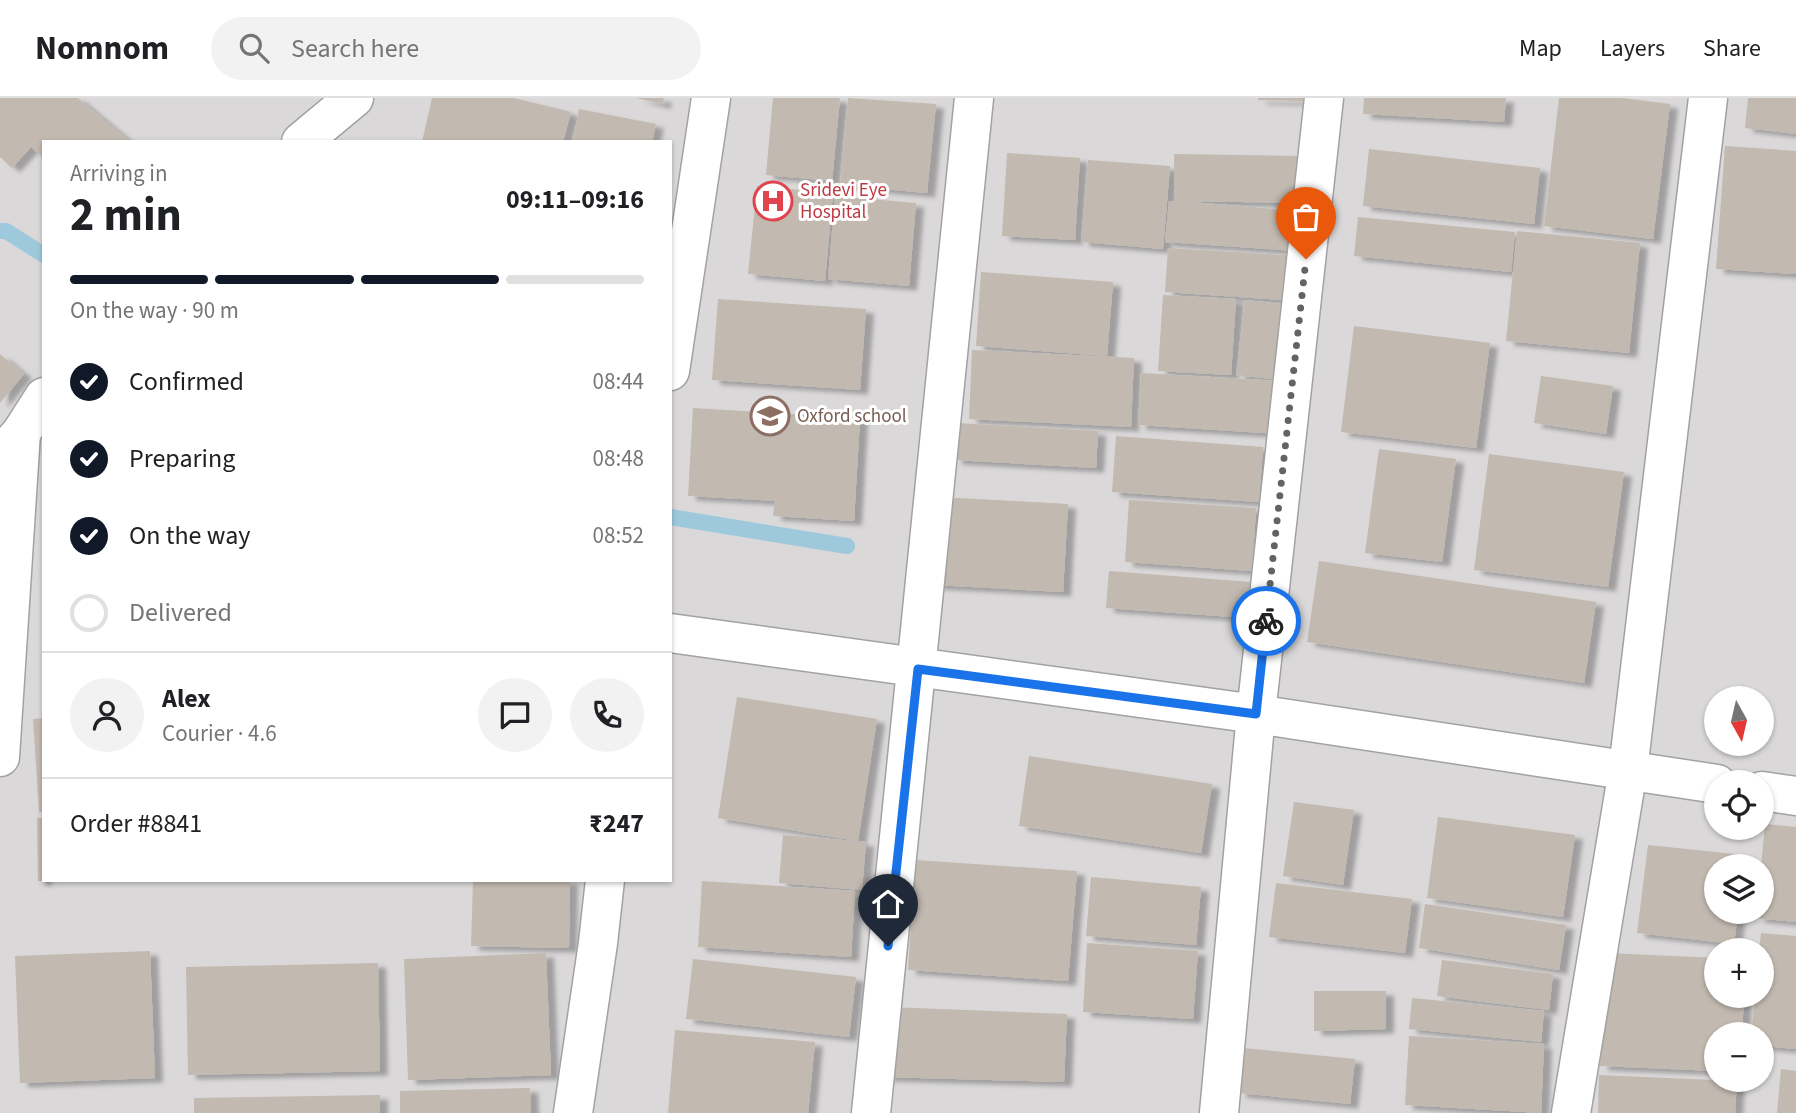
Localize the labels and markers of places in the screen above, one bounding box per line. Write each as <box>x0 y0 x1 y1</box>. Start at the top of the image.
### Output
place label: Sridevi Eye Hospital <box>800 177 887 226</box>
hospital icon: Sridevi Eye Hospital <box>752 180 794 222</box>
pin <box>1276 187 1336 259</box>
school or university icon: Oxford school <box>749 395 791 437</box>
place label: Oxford school <box>797 403 907 430</box>
pin <box>858 874 918 946</box>

